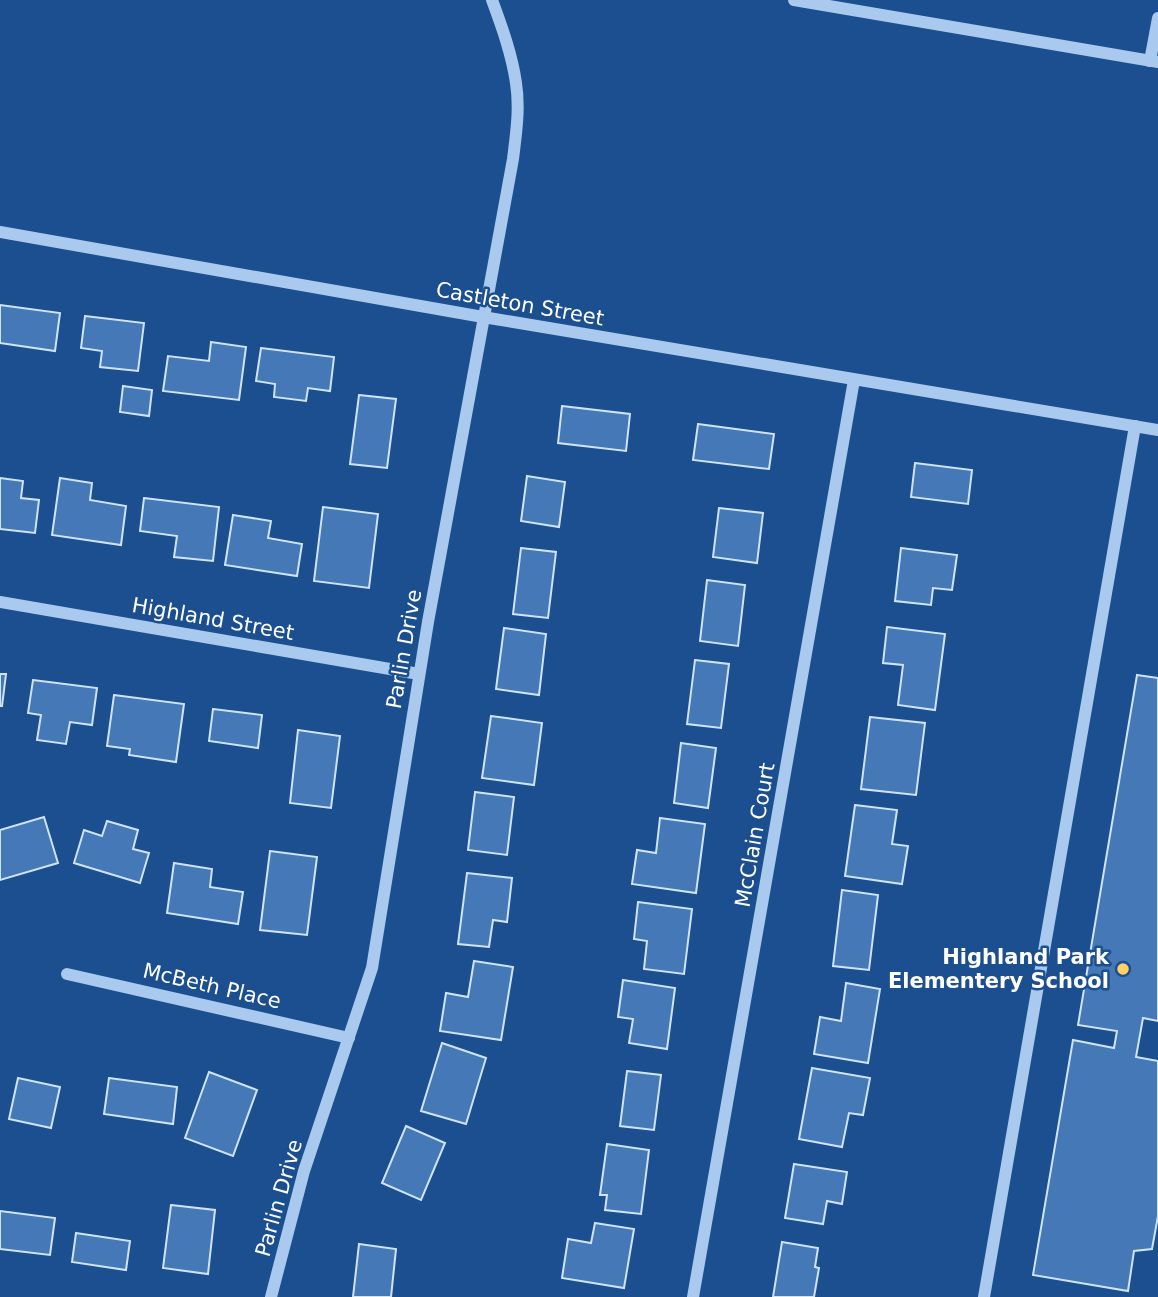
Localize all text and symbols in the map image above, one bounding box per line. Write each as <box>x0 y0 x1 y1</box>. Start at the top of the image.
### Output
street label: Castleton Street <box>434 277 606 331</box>
street label: Parlin Drive <box>382 587 426 711</box>
street label: Highland Street <box>130 593 296 645</box>
street label: McClain Court <box>730 761 780 909</box>
place label: Highland Park Elementery School <box>888 945 1110 993</box>
street label: McBeth Place <box>141 958 283 1014</box>
marker: Highland Park Elementery School <box>1115 961 1131 977</box>
street label: Parlin Drive <box>251 1137 307 1259</box>

